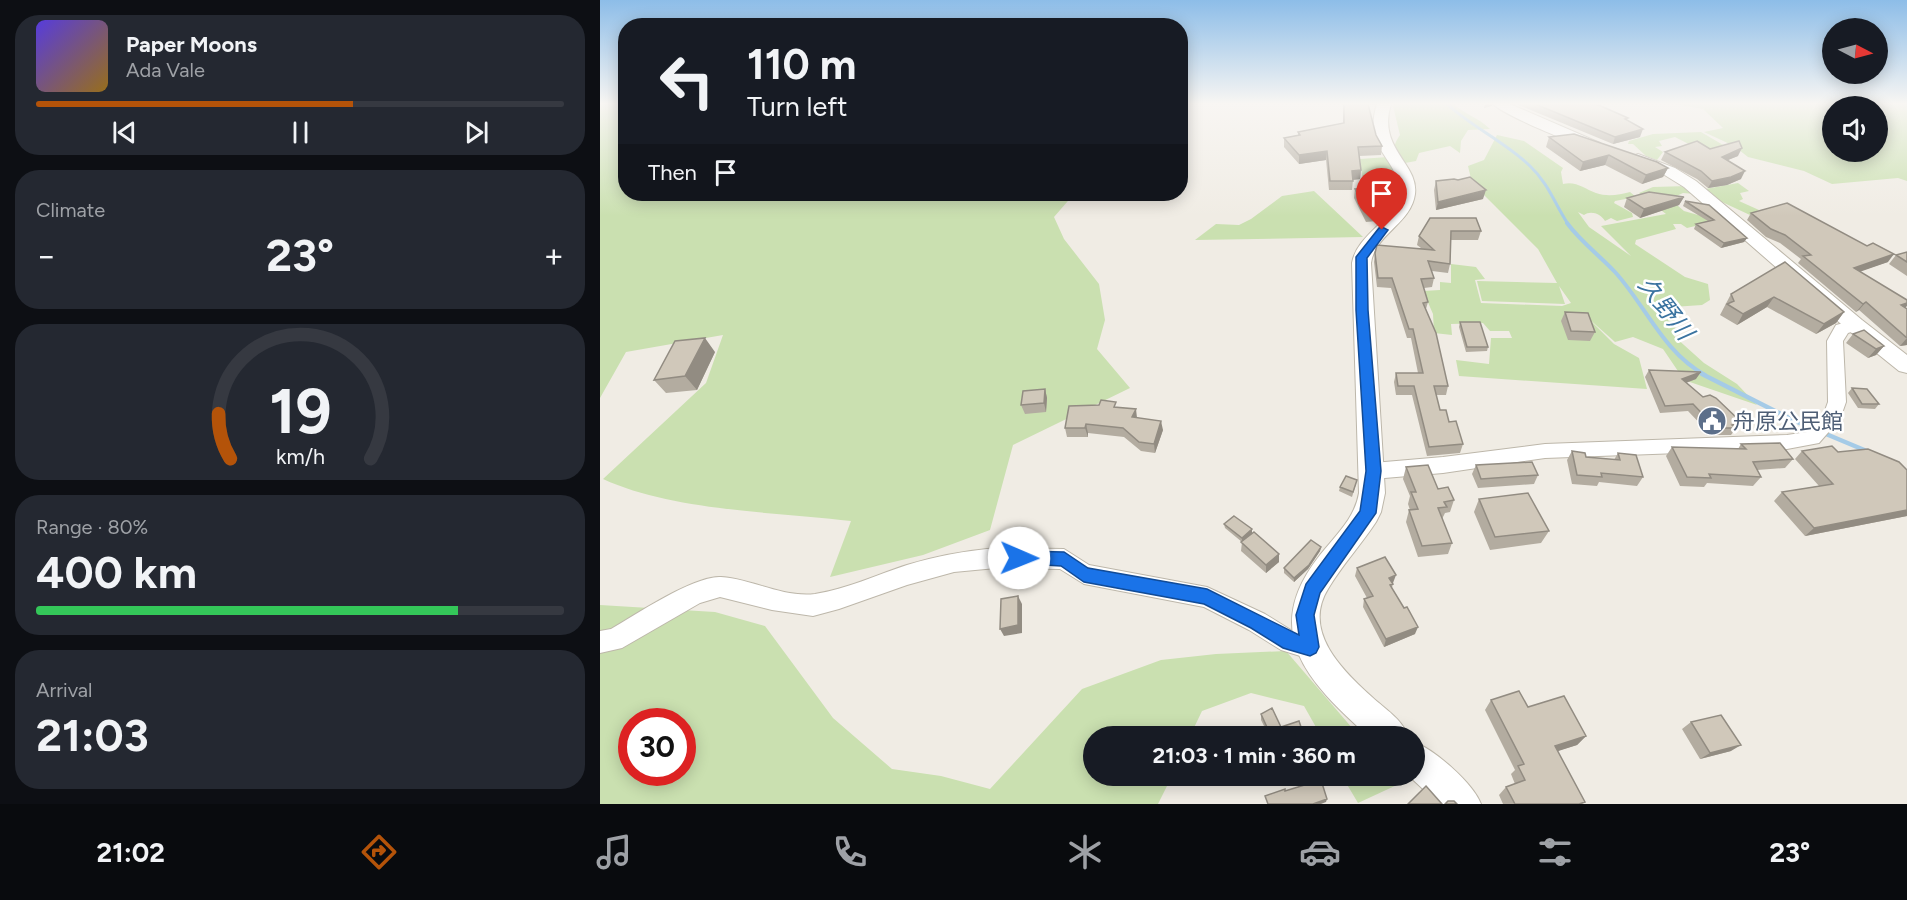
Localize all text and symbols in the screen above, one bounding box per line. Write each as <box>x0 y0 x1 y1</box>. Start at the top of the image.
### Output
north arrow <box>1822 18 1888 84</box>
map controls <box>1822 18 1888 162</box>
text: Paper Moons <box>126 31 257 58</box>
text: 110 m <box>747 39 856 90</box>
icon: left <box>648 42 726 120</box>
text: Ada Vale <box>126 58 205 82</box>
text: Turn left <box>747 90 847 123</box>
button: sound <box>1822 96 1888 162</box>
icon: previous <box>108 116 141 149</box>
icon: pause <box>284 116 317 149</box>
icon: next <box>460 116 493 149</box>
icon: arrive <box>709 156 742 189</box>
text: Then <box>648 159 697 186</box>
pin <box>1356 168 1407 230</box>
icon: arrive <box>1365 177 1398 210</box>
text: Climate <box>36 198 105 222</box>
text: 23° <box>266 228 334 282</box>
text: − <box>36 236 57 275</box>
text: + <box>543 236 564 275</box>
water label: 久野川 <box>1632 271 1701 348</box>
text: 19 <box>269 374 331 449</box>
public building icon: 舟原公民館 <box>1696 405 1728 437</box>
place label: 舟原公民館 <box>1733 408 1843 435</box>
text: km/h <box>276 444 324 469</box>
text: Range · 80% <box>36 515 148 539</box>
position arrow <box>987 526 1051 590</box>
text: 400 km <box>36 545 197 599</box>
text: Arrival <box>36 678 92 702</box>
text: 21:03 <box>36 708 149 762</box>
speed limit sign: 30 <box>618 708 696 786</box>
text: 21:03 · 1 min · 360 m <box>1152 742 1356 769</box>
icon: directions <box>358 831 400 873</box>
icon: music <box>593 831 635 873</box>
icon: phone <box>829 831 871 873</box>
icon: climate <box>1064 831 1106 873</box>
icon: car <box>1299 831 1341 873</box>
icon: filters <box>1534 831 1576 873</box>
text: 21:02 <box>97 836 165 869</box>
text: 23° <box>1769 836 1810 869</box>

